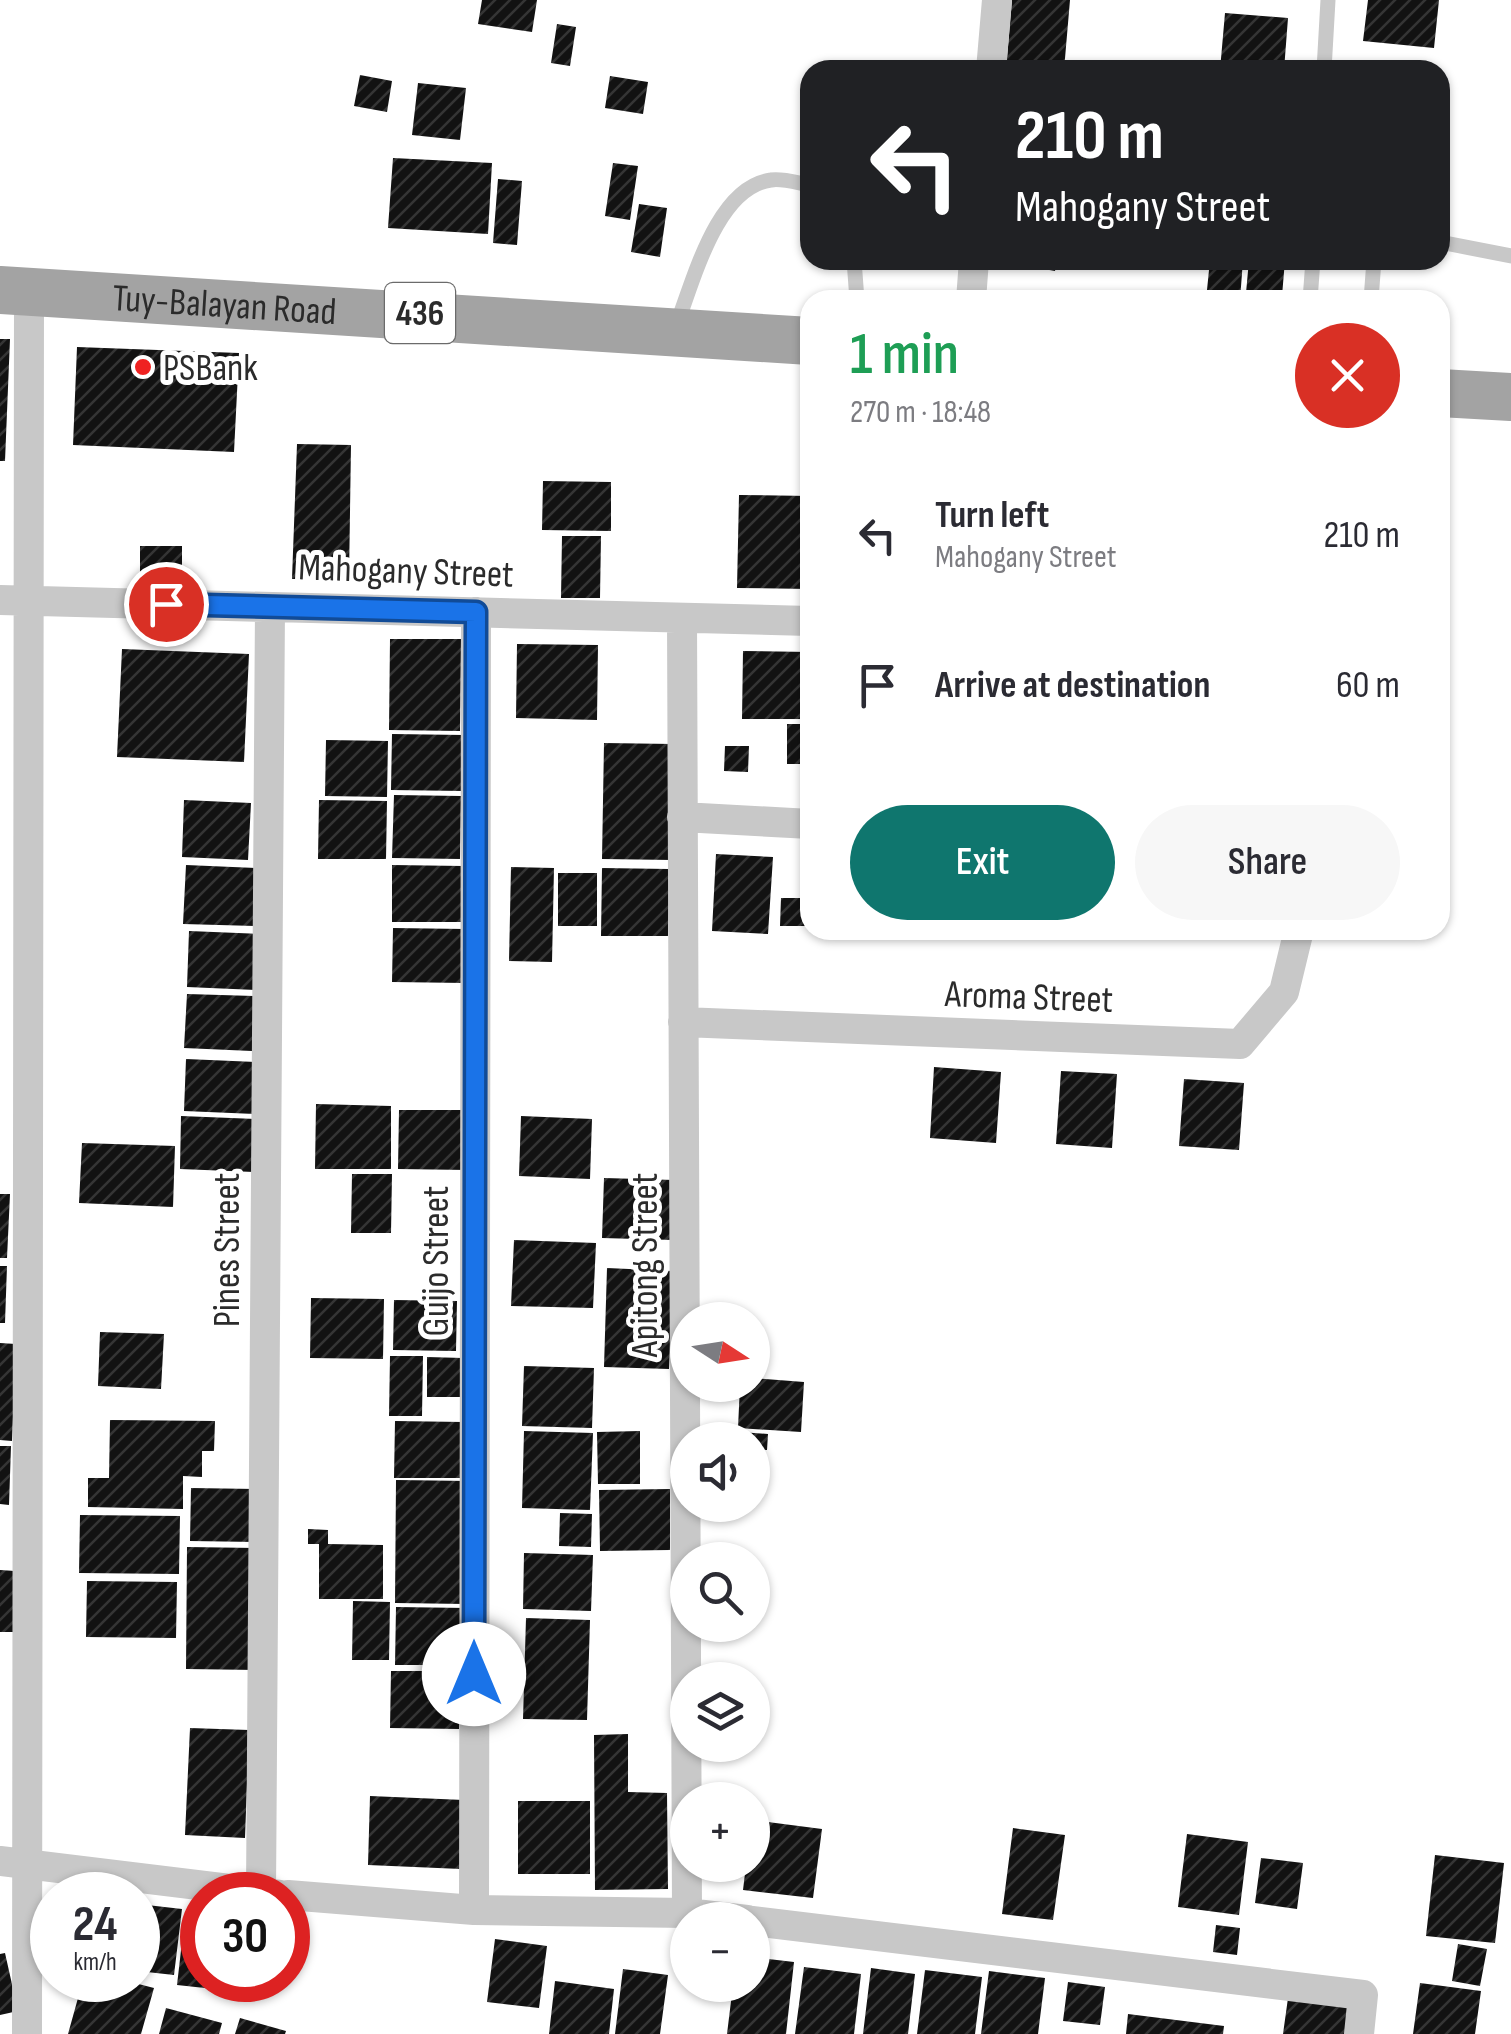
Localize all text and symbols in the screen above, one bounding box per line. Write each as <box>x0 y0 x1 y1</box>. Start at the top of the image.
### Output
text: 210 m <box>1015 95 1164 179</box>
icon: left <box>850 100 980 230</box>
text: Mahogany Street <box>1015 180 1270 235</box>
street label: Tuy-Balayan Road <box>111 276 338 335</box>
road number: 436 <box>385 283 455 343</box>
text: 1 min <box>850 319 959 391</box>
button: close <box>1295 323 1400 428</box>
place label: PSBank <box>163 346 258 391</box>
marker: PSBank <box>132 356 154 378</box>
text: 270 m · 18:48 <box>850 393 991 432</box>
text: Turn left <box>935 493 1049 538</box>
icon: left <box>850 508 905 563</box>
text: 210 m <box>1324 513 1400 558</box>
text: Mahogany Street <box>935 538 1116 577</box>
street label: Mahogany Street <box>297 545 514 598</box>
pin <box>124 562 209 647</box>
icon: arrive <box>139 577 194 632</box>
icon: arrive <box>850 658 905 713</box>
text: Arrive at destination <box>935 663 1210 708</box>
text: 60 m <box>1336 663 1400 708</box>
button: Exit <box>850 805 1115 920</box>
button: Share <box>1135 805 1400 920</box>
street label: Aroma Street <box>943 972 1114 1023</box>
street label: Pines Street <box>205 1173 250 1327</box>
street label: Apitong Street <box>623 1173 668 1358</box>
street label: Guijo Street <box>414 1186 459 1336</box>
north arrow <box>670 1302 770 1402</box>
map controls <box>670 1302 770 2002</box>
button: sound <box>670 1422 770 1522</box>
button: search <box>670 1542 770 1642</box>
position arrow <box>422 1622 526 1726</box>
button: layers <box>670 1662 770 1762</box>
button: + <box>670 1782 770 1882</box>
speed limit sign: 30 <box>180 1872 310 2002</box>
text: 24 <box>73 1895 117 1955</box>
button: − <box>670 1902 770 2002</box>
text: km/h <box>73 1947 117 1978</box>

